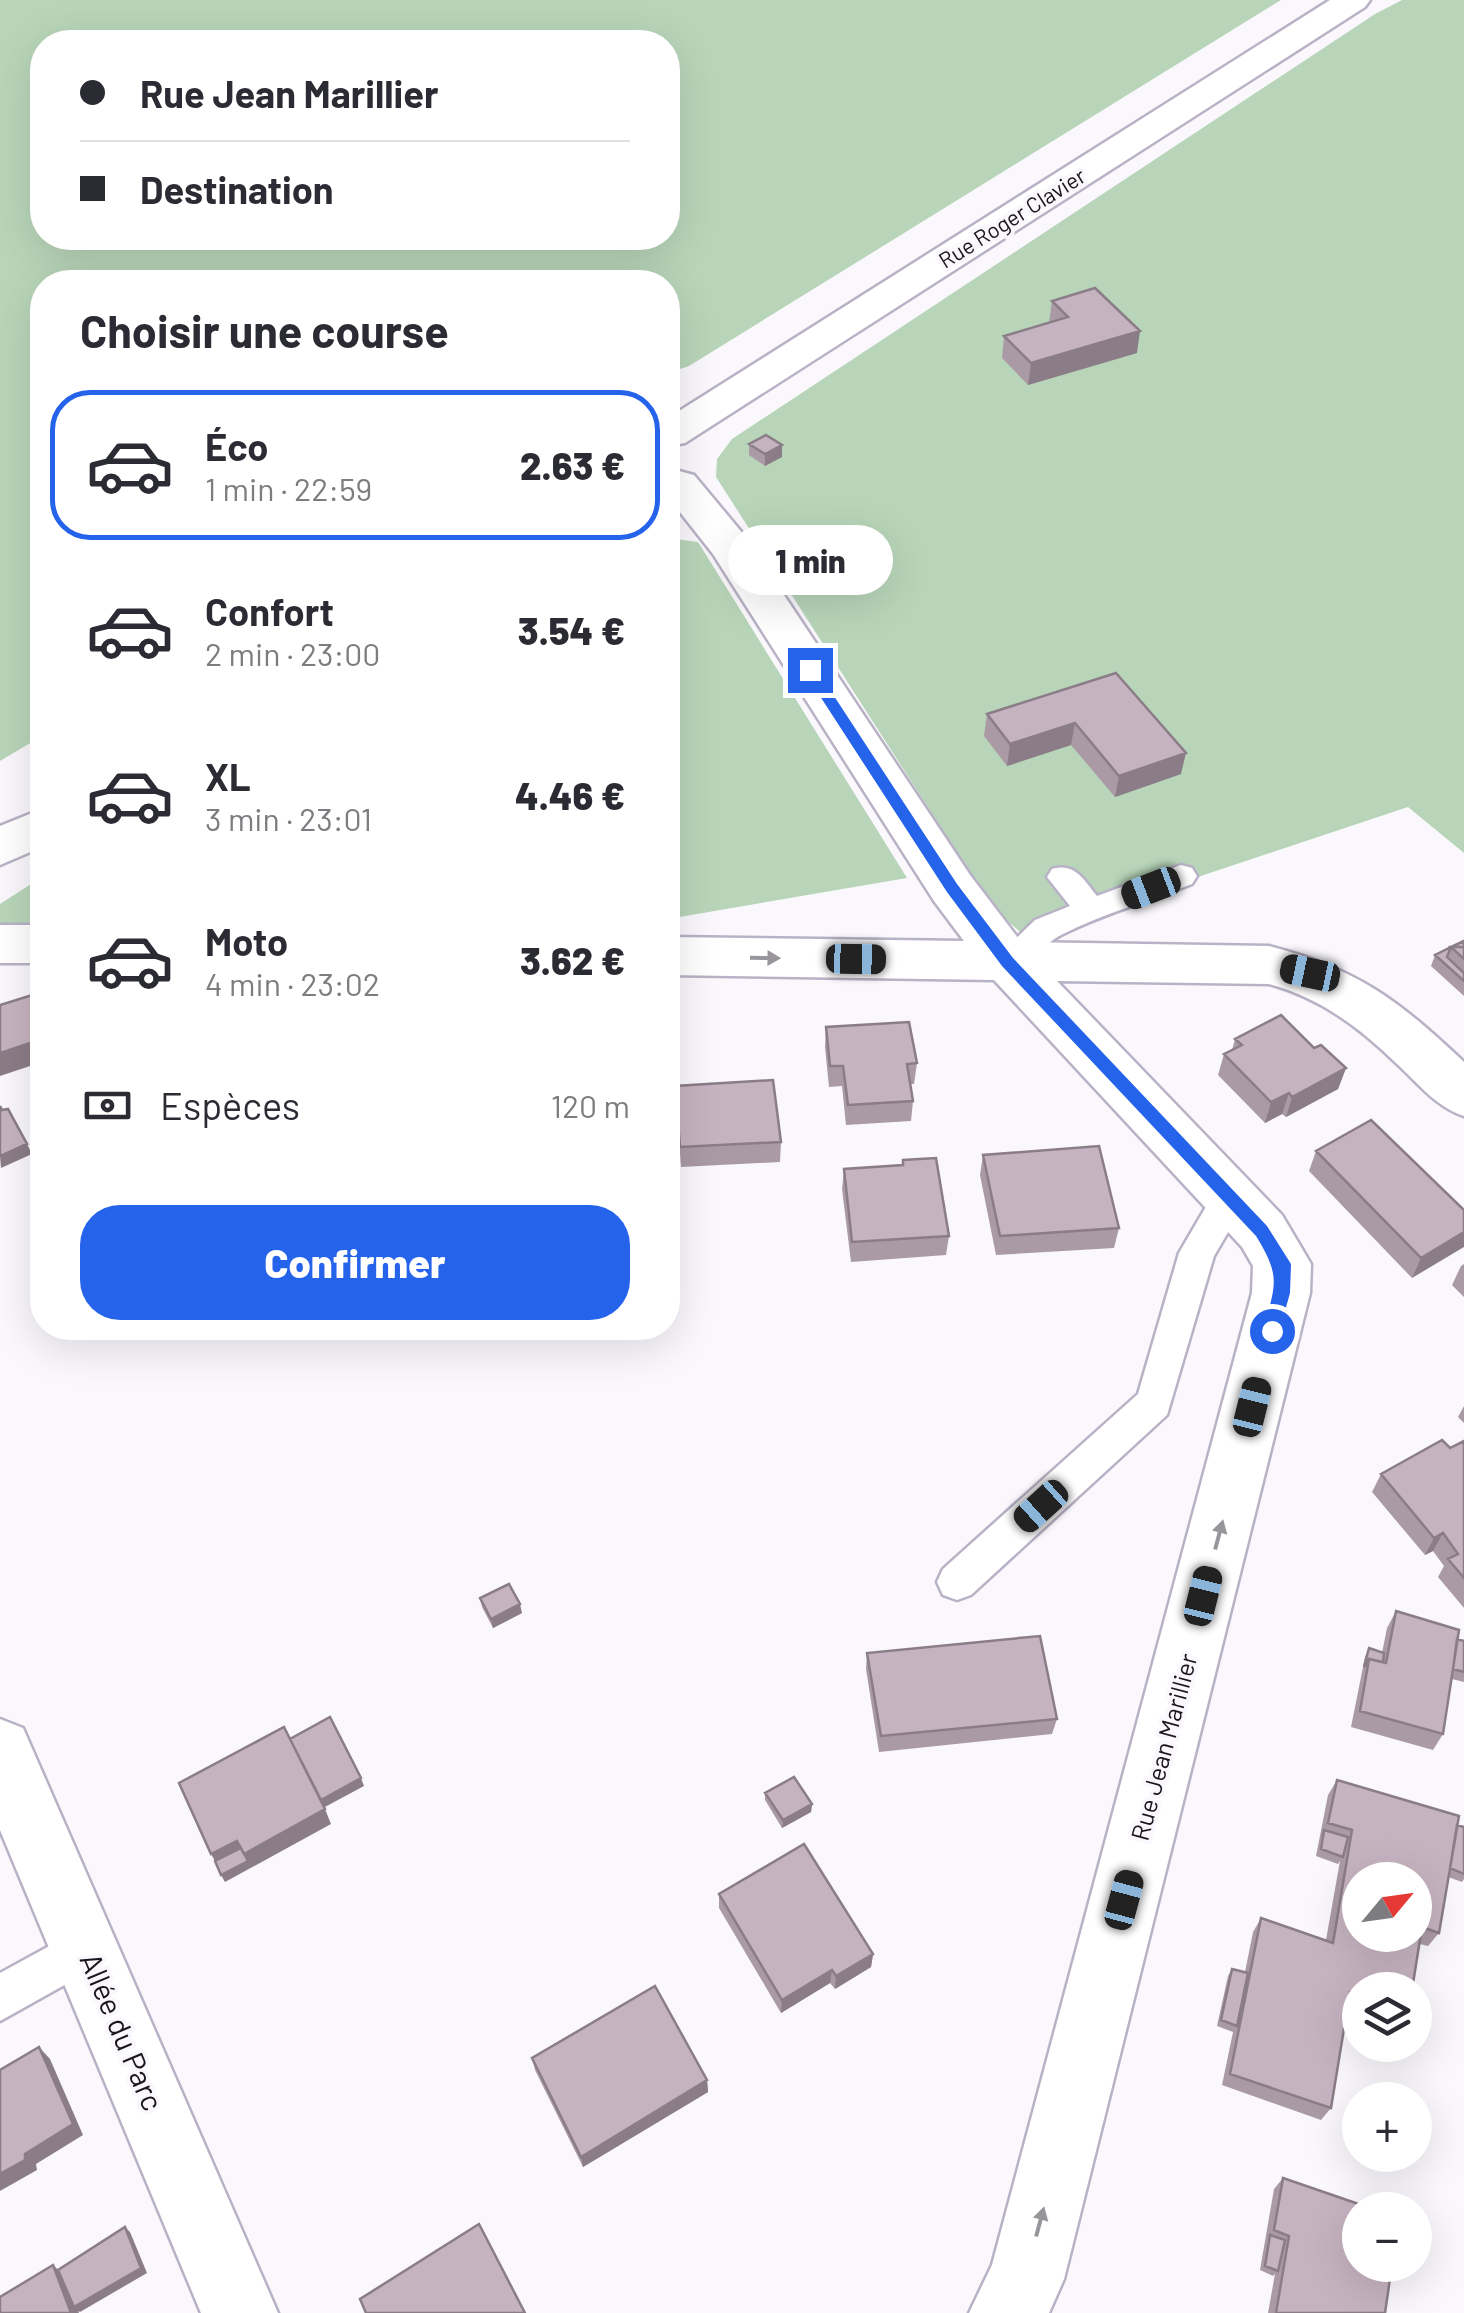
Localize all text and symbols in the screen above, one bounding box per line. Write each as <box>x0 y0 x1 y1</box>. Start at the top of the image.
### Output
text: Rue Jean Marillier <box>140 70 439 116</box>
street label: Rue Roger Clavier <box>933 162 1090 273</box>
text: Destination <box>140 166 334 212</box>
text: Choisir une course <box>80 303 449 357</box>
icon: car <box>85 420 175 510</box>
text: Éco <box>205 423 269 469</box>
text: 2.63 € <box>520 442 625 488</box>
text: 1 min · 22:59 <box>205 469 372 507</box>
callout: 1 min <box>728 525 892 595</box>
text: 1 min <box>775 541 846 579</box>
icon: car <box>85 585 175 675</box>
text: Confort <box>205 588 334 634</box>
text: 3.54 € <box>518 607 625 653</box>
text: 2 min · 23:00 <box>205 634 380 672</box>
route end <box>788 648 833 693</box>
icon: car <box>85 750 175 840</box>
text: XL <box>205 753 251 799</box>
text: 4.46 € <box>515 772 625 818</box>
text: 3 min · 23:01 <box>205 799 372 837</box>
car <box>1118 863 1184 913</box>
icon: car <box>85 915 175 1005</box>
text: Moto <box>205 918 288 964</box>
text: 3.62 € <box>520 937 625 983</box>
car <box>826 943 886 975</box>
one-way arrow <box>749 950 781 966</box>
car <box>1278 952 1342 994</box>
text: 4 min · 23:02 <box>205 964 380 1002</box>
icon: cash <box>80 1078 135 1133</box>
text: Espèces <box>160 1082 300 1128</box>
text: 120 m <box>551 1086 630 1124</box>
button: Confirmer <box>80 1205 630 1320</box>
route start <box>1250 1309 1295 1354</box>
car <box>1230 1374 1274 1440</box>
car <box>1009 1475 1073 1537</box>
one-way arrow <box>1211 1519 1227 1550</box>
car <box>1181 1563 1225 1629</box>
street label: Rue Jean Marillier <box>1124 1650 1202 1844</box>
north arrow <box>1342 1862 1432 1952</box>
map controls <box>1342 1862 1432 2282</box>
car <box>1102 1867 1146 1933</box>
street label: Allée du Parc <box>73 1947 172 2115</box>
button: layers <box>1342 1972 1432 2062</box>
button: + <box>1342 2082 1432 2172</box>
button: − <box>1342 2192 1432 2282</box>
one-way arrow <box>1033 2206 1049 2237</box>

